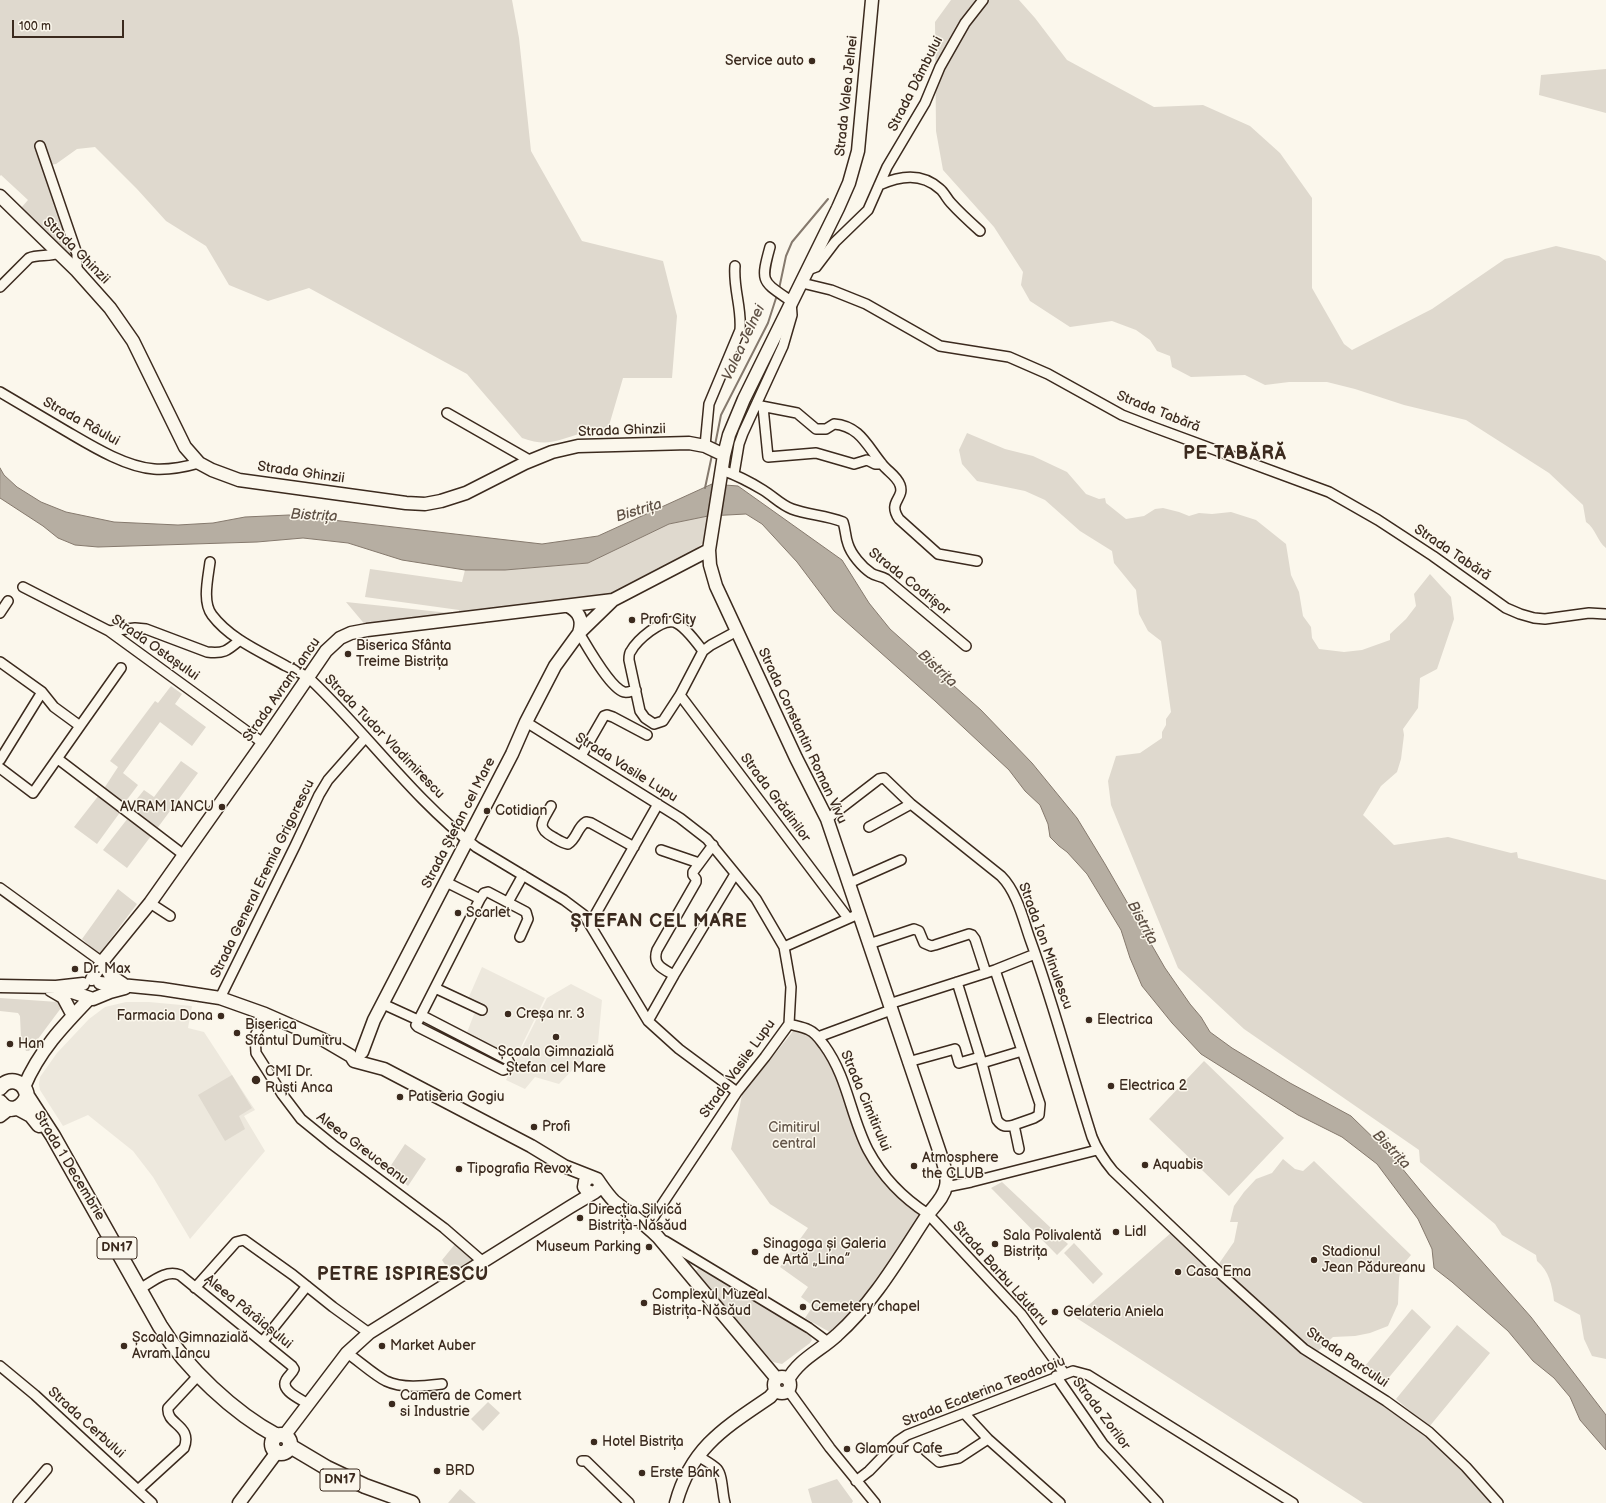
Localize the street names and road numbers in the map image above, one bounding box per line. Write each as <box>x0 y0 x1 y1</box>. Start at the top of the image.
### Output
street label: Strada Dâmbului <box>885 34 947 134</box>
street label: Strada Valea Jelnei <box>832 35 862 157</box>
street label: Strada Ghinzii <box>39 214 113 288</box>
street label: Strada Tabără <box>1114 388 1202 436</box>
street label: Strada Râului <box>40 394 122 450</box>
street label: Strada Ghinzii <box>578 421 666 441</box>
street label: Strada Ghinzii <box>256 459 346 487</box>
street label: Strada Tabără <box>1411 521 1493 585</box>
street label: Strada Codrișor <box>865 545 953 619</box>
street label: Strada Ostașului <box>108 611 202 685</box>
street label: Strada Avram Iancu <box>240 635 324 745</box>
street label: Strada Constantin Roman Vivu <box>754 645 850 827</box>
street label: Strada Tudor Vladimirescu <box>320 671 448 803</box>
street label: Strada Vasile Lupu <box>572 730 680 806</box>
street label: Strada Grădinilor <box>736 750 814 846</box>
street label: Strada Ștefan cel Mare <box>419 755 499 891</box>
street label: Strada General Eremia Grigorescu <box>207 777 319 981</box>
street label: Strada Ion Minulescu <box>1014 880 1076 1012</box>
street label: Strada Vasile Lupu <box>697 1016 779 1122</box>
street label: Strada Cimitirului <box>836 1048 894 1154</box>
street label: Strada 1 Decembrie <box>30 1108 108 1224</box>
street label: Aleea Greuceanu <box>313 1109 411 1189</box>
street label: Strada Barbu Lăutaru <box>949 1218 1051 1330</box>
road number: DN17 <box>97 1237 137 1259</box>
street label: Aleea Pârâiașului <box>200 1271 296 1353</box>
street label: Strada Parcului <box>1303 1324 1391 1392</box>
street label: Strada Ecaterina Teodoroiu <box>900 1353 1068 1431</box>
street label: Strada Zorilor <box>1068 1375 1134 1453</box>
street label: Strada Cerbului <box>44 1384 128 1462</box>
road number: DN17 <box>320 1469 360 1491</box>

